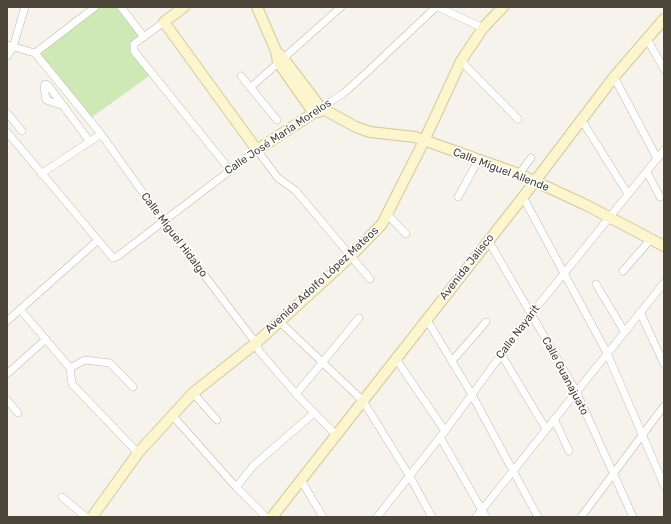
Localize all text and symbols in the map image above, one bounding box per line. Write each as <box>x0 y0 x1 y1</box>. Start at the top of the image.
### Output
street label: Calle José María Morelos <box>222 96 334 178</box>
street label: Calle Miguel Allende <box>451 146 551 194</box>
street label: Calle Miguel Hidalgo <box>138 190 210 280</box>
street label: Avenida Adolfo López Mateos <box>263 224 381 336</box>
street label: Avenida Jalisco <box>437 231 497 303</box>
street label: Calle Nayarit <box>493 302 543 362</box>
street label: Calle Guanajuato <box>539 335 591 417</box>

